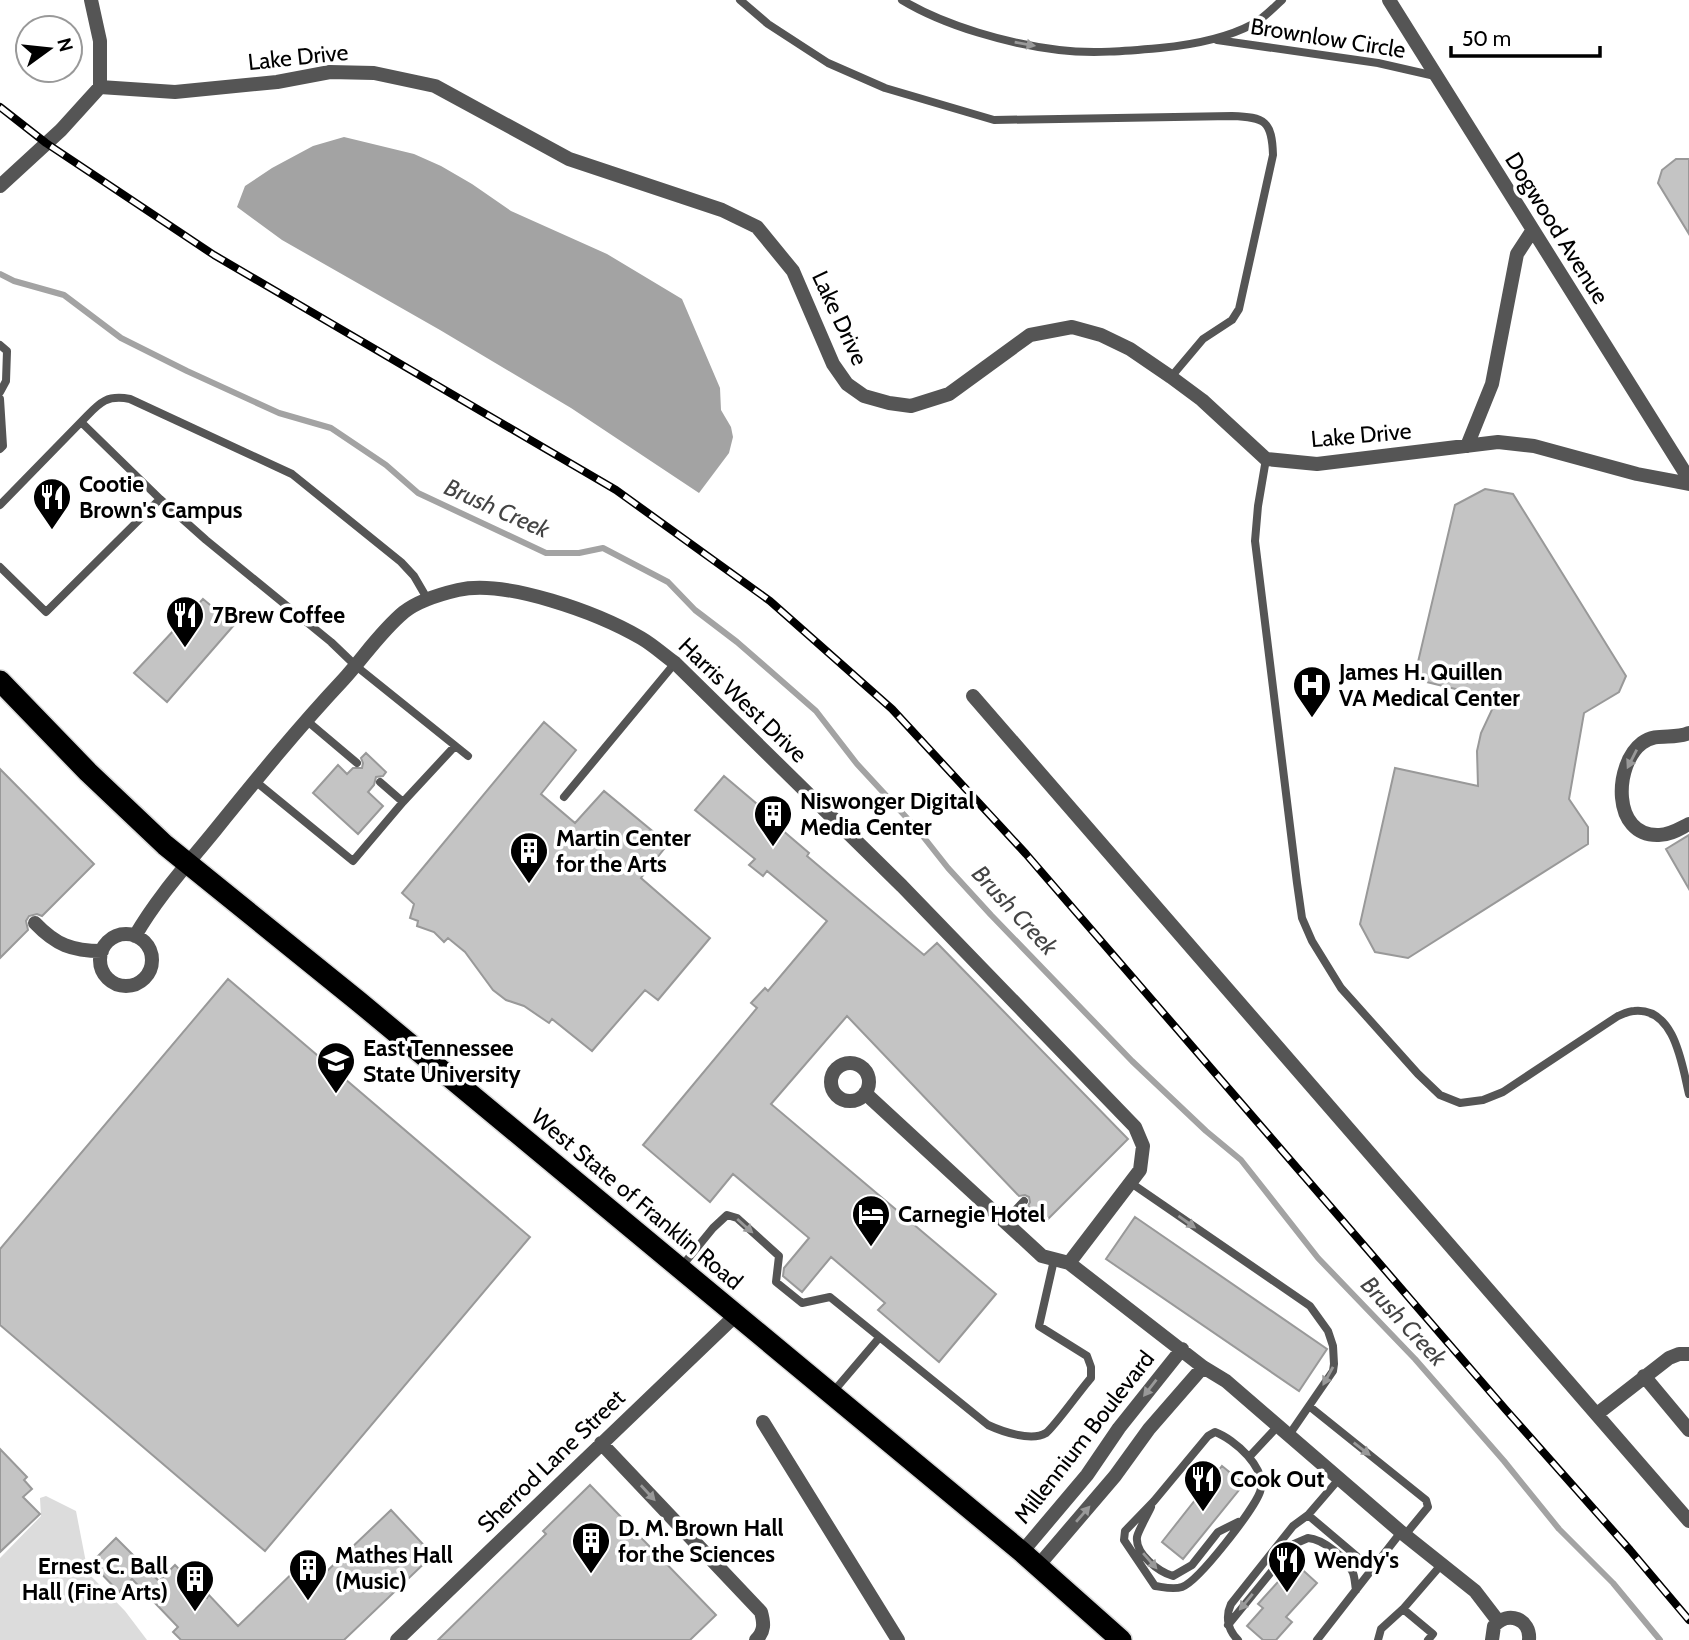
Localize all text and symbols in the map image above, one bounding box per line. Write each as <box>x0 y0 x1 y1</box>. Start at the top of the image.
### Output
street label: Brownlow Circle <box>1248 12 1408 64</box>
north arrow <box>14 14 84 84</box>
scale bar <box>1451 14 1600 58</box>
text: 50 m <box>1462 26 1511 51</box>
text: N <box>52 35 78 54</box>
street label: Lake Drive <box>246 38 350 76</box>
one-way arrow <box>1014 38 1036 49</box>
street label: Dogwood Avenue <box>1499 147 1615 309</box>
street label: Lake Drive <box>806 266 874 370</box>
street label: Lake Drive <box>1310 417 1413 453</box>
place label: Cootie Brown's Campus <box>79 470 243 524</box>
water label: Brush Creek <box>440 472 555 544</box>
restaurant icon: Cootie Brown's Campus <box>31 476 73 531</box>
restaurant icon: 7Brew Coffee <box>164 594 206 649</box>
place label: 7Brew Coffee <box>212 601 345 629</box>
street label: Harris West Drive <box>673 632 813 769</box>
place label: James H. Quillen VA Medical Center <box>1338 658 1520 712</box>
hospital icon: James H. Quillen VA Medical Center <box>1291 664 1333 719</box>
one-way arrow <box>1626 748 1638 769</box>
place label: Niswonger Digital Media Center <box>800 787 975 841</box>
building icon: Niswonger Digital Media Center <box>752 793 794 848</box>
place label: Martin Center for the Arts <box>556 824 691 878</box>
building icon: Martin Center for the Arts <box>508 830 550 885</box>
water label: Brush Creek <box>966 859 1064 961</box>
place label: East Tennessee State University <box>363 1034 521 1088</box>
school or university icon: East Tennessee State University <box>315 1040 357 1095</box>
street label: West State of Franklin Road <box>526 1102 748 1296</box>
hotel icon: Carnegie Hotel <box>850 1193 892 1248</box>
place label: Carnegie Hotel <box>898 1200 1045 1228</box>
one-way arrow <box>1178 1215 1196 1229</box>
one-way arrow <box>736 1217 753 1233</box>
water label: Brush Creek <box>1355 1270 1453 1372</box>
street label: Millennium Boulevard <box>1008 1345 1160 1529</box>
one-way arrow <box>1322 1366 1334 1386</box>
one-way arrow <box>1143 1379 1158 1397</box>
street label: Sherrod Lane Street <box>472 1383 631 1538</box>
one-way arrow <box>1353 1441 1371 1456</box>
restaurant icon: Cook Out <box>1182 1458 1224 1513</box>
place label: Cook Out <box>1230 1465 1324 1493</box>
one-way arrow <box>640 1484 656 1502</box>
one-way arrow <box>1075 1506 1090 1523</box>
place label: D. M. Brown Hall for the Sciences <box>618 1514 784 1568</box>
building icon: D. M. Brown Hall for the Sciences <box>570 1520 612 1575</box>
restaurant icon: Wendy's <box>1266 1539 1308 1594</box>
place label: Mathes Hall (Music) <box>335 1541 453 1595</box>
place label: Wendy's <box>1314 1546 1399 1574</box>
building icon: Mathes Hall (Music) <box>287 1547 329 1602</box>
place label: Ernest C. Ball Hall (Fine Arts) <box>22 1552 168 1606</box>
one-way arrow <box>1142 1552 1158 1570</box>
building icon: Ernest C. Ball Hall (Fine Arts) <box>174 1558 216 1613</box>
one-way arrow <box>1239 1593 1254 1610</box>

